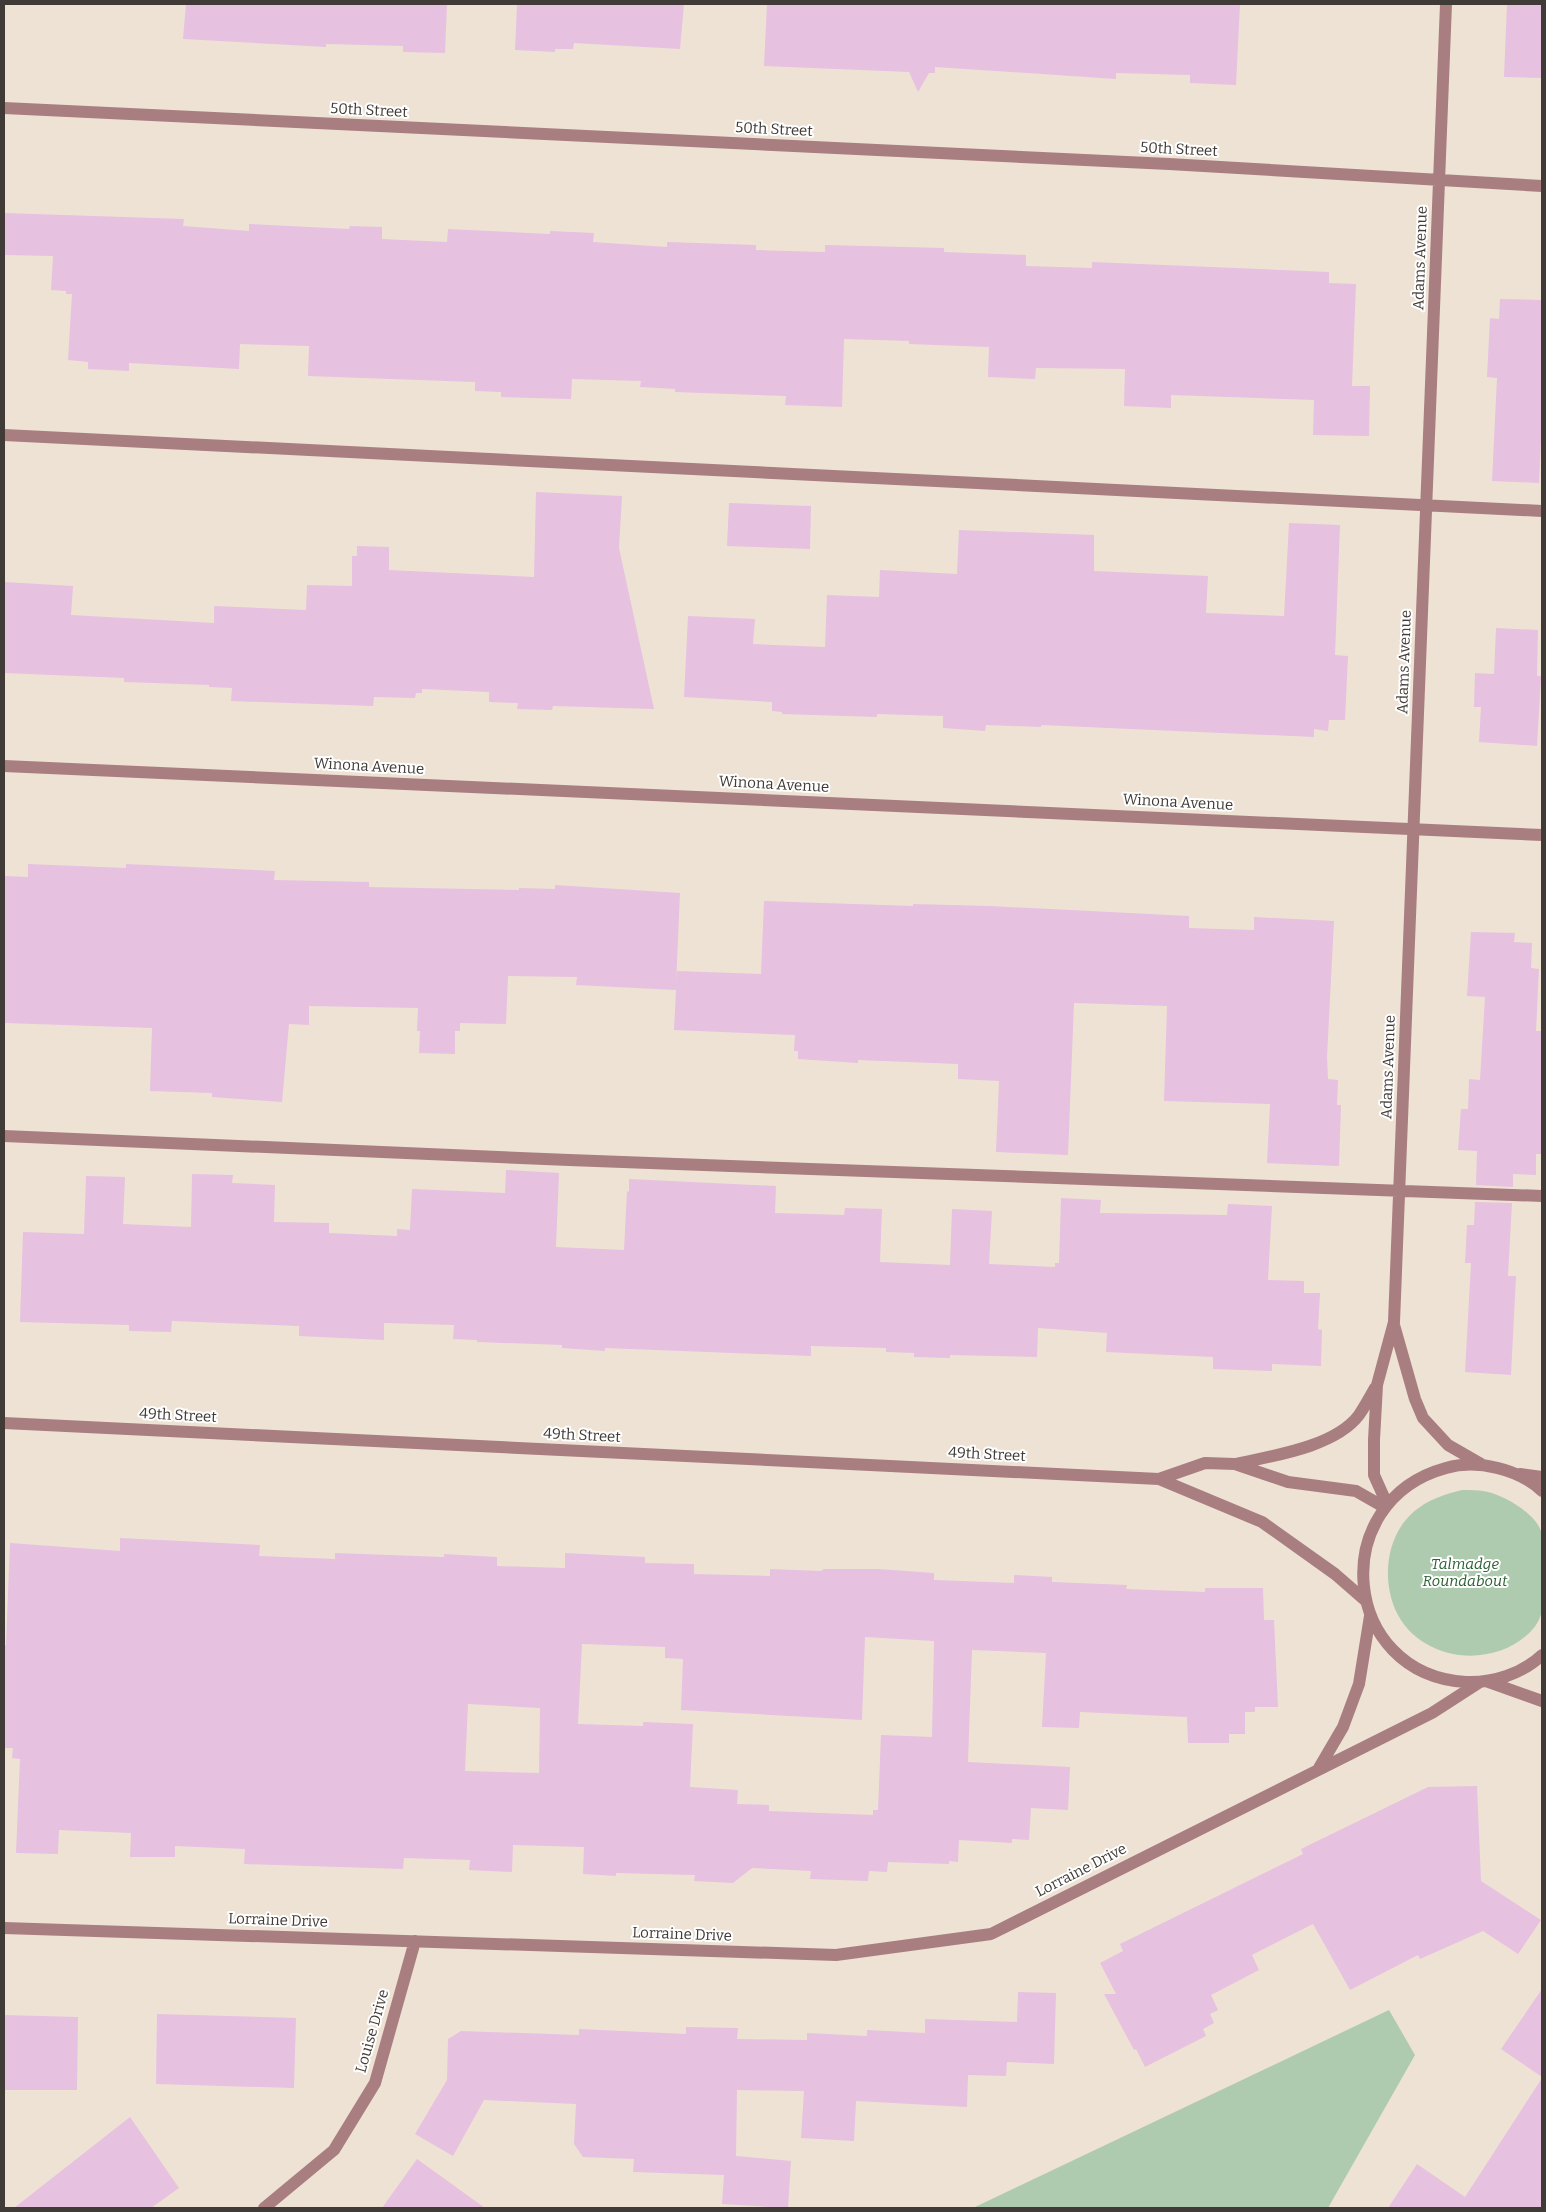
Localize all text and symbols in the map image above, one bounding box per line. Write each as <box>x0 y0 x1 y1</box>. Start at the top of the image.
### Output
street label: 50th Street <box>330 99 409 121</box>
street label: 50th Street <box>735 118 814 140</box>
street label: 50th Street <box>1140 138 1219 160</box>
street label: Adams Avenue <box>1409 205 1431 311</box>
street label: Adams Avenue <box>1393 609 1415 715</box>
street label: Winona Avenue <box>313 754 425 778</box>
street label: Winona Avenue <box>718 772 830 796</box>
street label: Winona Avenue <box>1122 790 1234 814</box>
street label: Adams Avenue <box>1377 1014 1399 1120</box>
street label: 49th Street <box>139 1404 218 1426</box>
street label: 49th Street <box>543 1424 622 1446</box>
street label: 49th Street <box>948 1443 1027 1465</box>
park label: Talmadge Roundabout <box>1423 1555 1508 1590</box>
street label: Lorraine Drive <box>1033 1839 1129 1901</box>
street label: Lorraine Drive <box>228 1909 328 1931</box>
street label: Lorraine Drive <box>632 1923 732 1945</box>
street label: Louise Drive <box>352 1987 392 2075</box>

